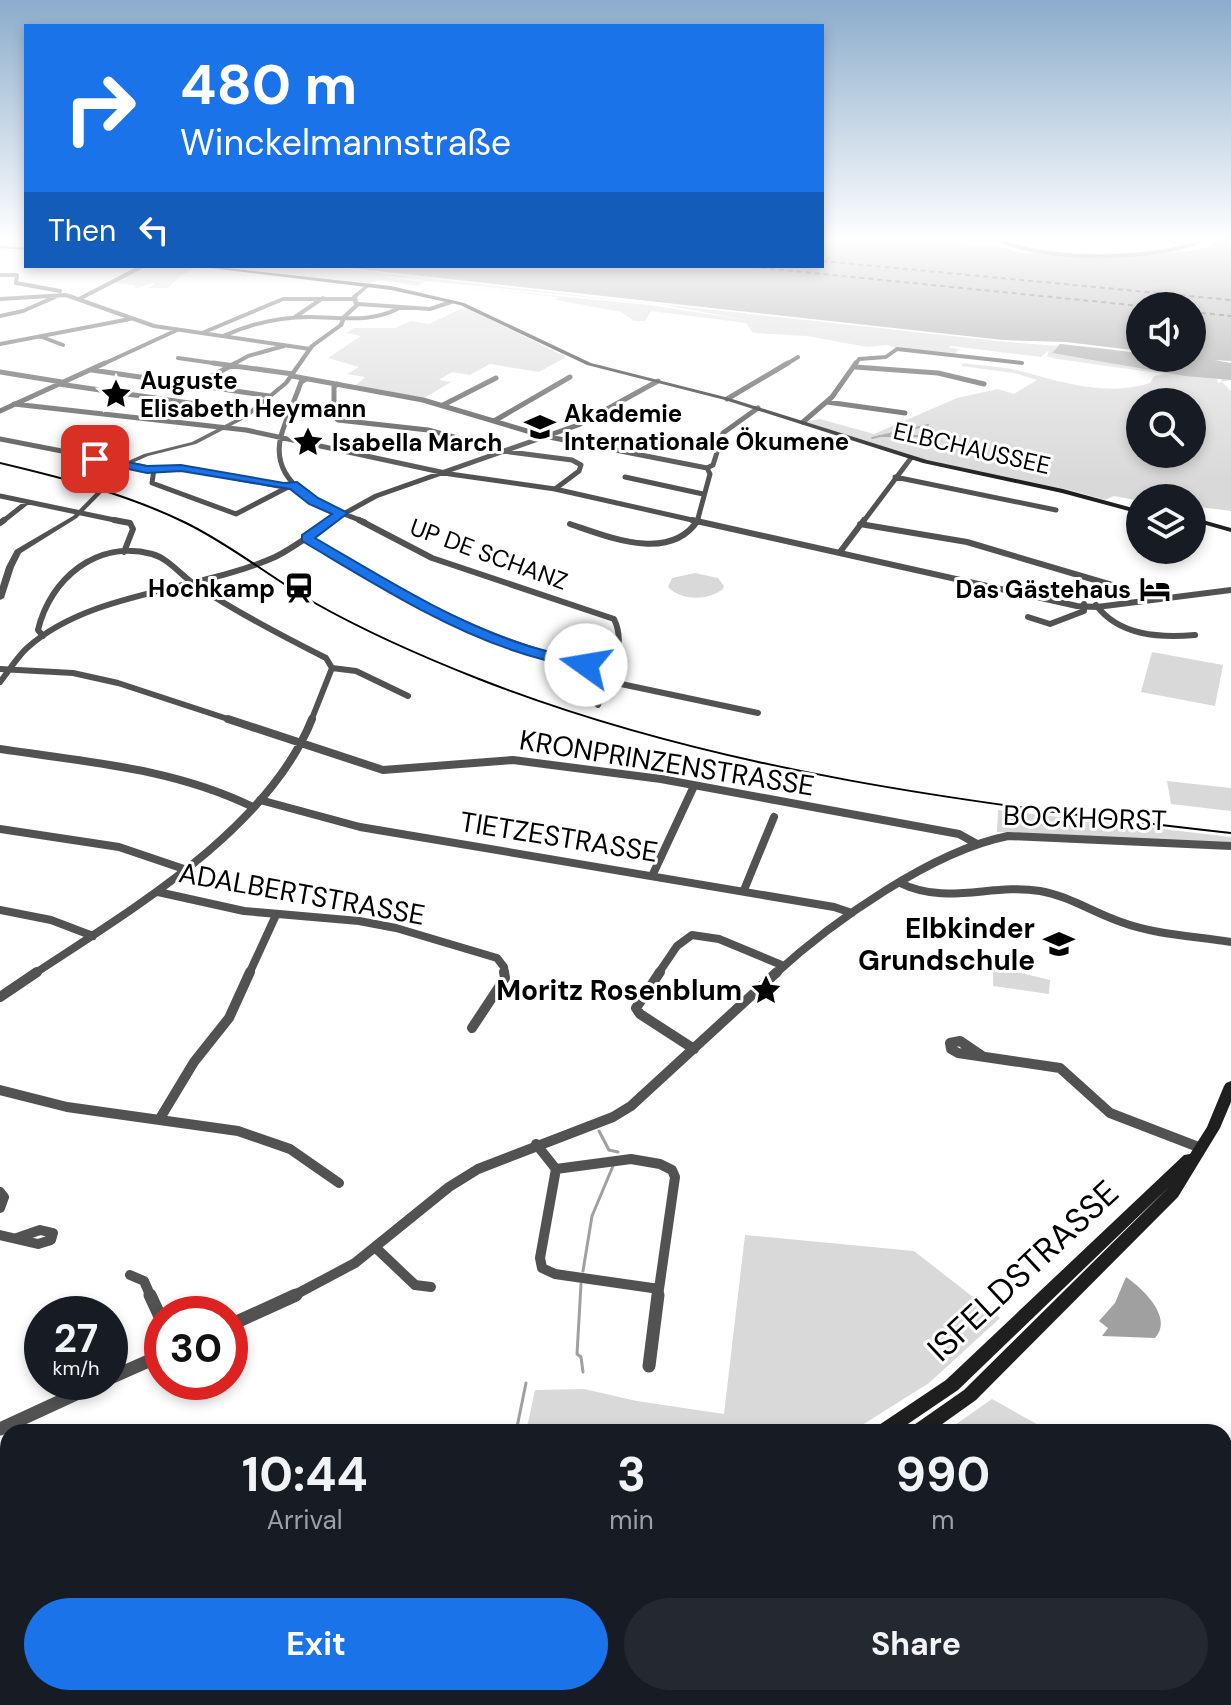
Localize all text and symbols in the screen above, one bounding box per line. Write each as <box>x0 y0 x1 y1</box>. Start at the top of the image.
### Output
text: 480 m <box>180 48 357 121</box>
icon: right <box>48 56 152 160</box>
text: Winckelmannstraße <box>180 119 511 166</box>
icon: left <box>132 208 176 252</box>
text: Then <box>48 211 116 250</box>
map controls <box>1126 292 1206 564</box>
button: sound <box>1126 292 1206 372</box>
place label: Auguste Elisabeth Heymann <box>140 365 366 424</box>
place icon: Auguste Elisabeth Heymann <box>99 377 133 411</box>
button: search <box>1126 388 1206 468</box>
place label: Akademie Internationale Ökumene <box>564 398 849 457</box>
school or university icon: Akademie Internationale Ökumene <box>523 410 557 444</box>
street label: ELBCHAUSSEE <box>890 415 1054 481</box>
pin <box>61 425 129 493</box>
place icon: Isabella March <box>291 425 325 459</box>
place label: Isabella March <box>332 427 502 458</box>
icon: arrive <box>73 437 117 481</box>
button: layers <box>1126 484 1206 564</box>
street label: UP DE SCHANZ <box>406 511 572 597</box>
station icon: Hochkamp <box>282 571 316 605</box>
hotel icon: Das Gästehaus <box>1138 572 1172 606</box>
place label: Hochkamp <box>148 573 275 604</box>
place label: Das Gästehaus <box>955 574 1131 605</box>
position arrow <box>544 623 628 707</box>
street label: KRONPRINZENSTRASSE <box>517 721 817 805</box>
street label: BOCKHORST <box>1002 797 1168 839</box>
street label: TIETZESTRASSE <box>457 803 661 871</box>
street label: ADALBERTSTRASSE <box>176 854 428 934</box>
place label: Elbkinder Grundschule <box>858 910 1035 979</box>
school or university icon: Elbkinder Grundschule <box>1042 927 1076 961</box>
place label: Moritz Rosenblum <box>496 972 742 1009</box>
place icon: Moritz Rosenblum <box>749 973 783 1007</box>
street label: ISFELDSTRASSE <box>918 1171 1128 1371</box>
speed limit sign: 30 <box>144 1296 248 1400</box>
text: 27 <box>54 1312 98 1364</box>
text: km/h <box>52 1355 100 1381</box>
text: 10:44 <box>242 1443 368 1506</box>
text: 3 <box>617 1443 646 1506</box>
text: 990 <box>895 1443 990 1506</box>
text: Arrival <box>267 1503 343 1537</box>
text: min <box>609 1503 654 1537</box>
text: m <box>931 1503 954 1537</box>
button: Exit <box>24 1598 608 1690</box>
button: Share <box>624 1598 1208 1690</box>

